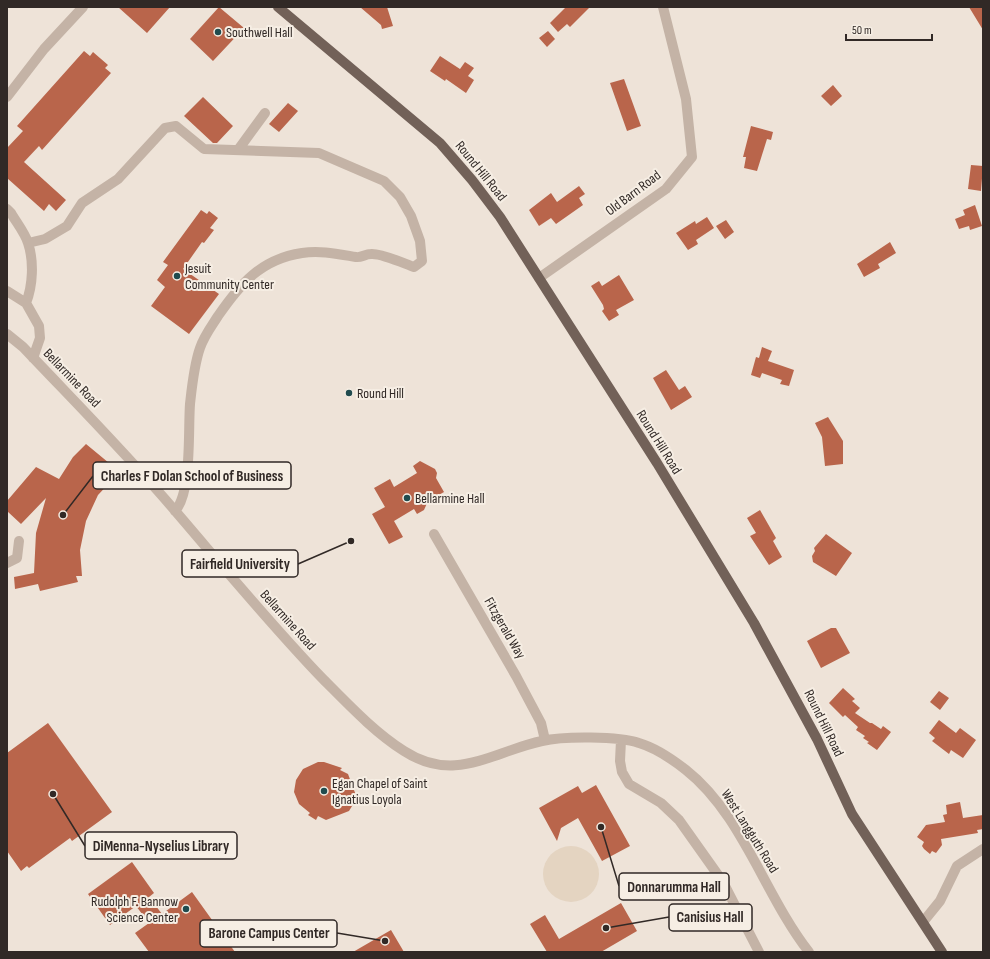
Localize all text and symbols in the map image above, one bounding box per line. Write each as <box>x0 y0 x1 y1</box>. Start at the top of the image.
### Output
scale bar <box>846 16 932 42</box>
text: 50 m <box>852 23 872 38</box>
place label: Southwell Hall <box>226 24 293 41</box>
marker: Southwell Hall <box>213 27 223 37</box>
street label: Round Hill Road <box>452 137 511 205</box>
street label: Old Barn Road <box>602 167 664 219</box>
place label: Jesuit Community Center <box>184 260 274 293</box>
marker: Jesuit Community Center <box>172 271 182 281</box>
street label: Bellarmine Road <box>40 345 104 411</box>
place label: Round Hill <box>357 385 404 402</box>
marker: Round Hill <box>344 388 354 398</box>
street label: Round Hill Road <box>633 407 685 477</box>
callout: Charles F Dolan School of Business <box>93 462 291 489</box>
text: Charles F Dolan School of Business <box>101 467 284 486</box>
place label: Bellarmine Hall <box>415 490 485 507</box>
marker: Bellarmine Hall <box>402 493 412 503</box>
callout: Fairfield University <box>182 550 298 577</box>
text: Fairfield University <box>190 555 291 574</box>
street label: Bellarmine Road <box>257 586 320 654</box>
street label: Fitzgerald Way <box>481 594 530 662</box>
street label: Round Hill Road <box>800 687 848 759</box>
place label: Egan Chapel of Saint Ignatius Loyola <box>332 775 428 808</box>
marker: Egan Chapel of Saint Ignatius Loyola <box>319 786 329 796</box>
street label: West Langguth Road <box>718 786 783 876</box>
callout: DiMenna-Nyselius Library <box>85 832 237 859</box>
text: DiMenna-Nyselius Library <box>93 837 230 856</box>
callout: Donnarumma Hall <box>619 873 729 900</box>
text: Donnarumma Hall <box>627 878 721 897</box>
place label: Rudolph F. Bannow Science Center <box>91 893 178 926</box>
marker: Rudolph F. Bannow Science Center <box>181 904 191 914</box>
callout: Canisius Hall <box>669 904 752 931</box>
text: Canisius Hall <box>676 908 744 927</box>
callout: Barone Campus Center <box>200 920 337 947</box>
text: Barone Campus Center <box>208 924 330 943</box>

